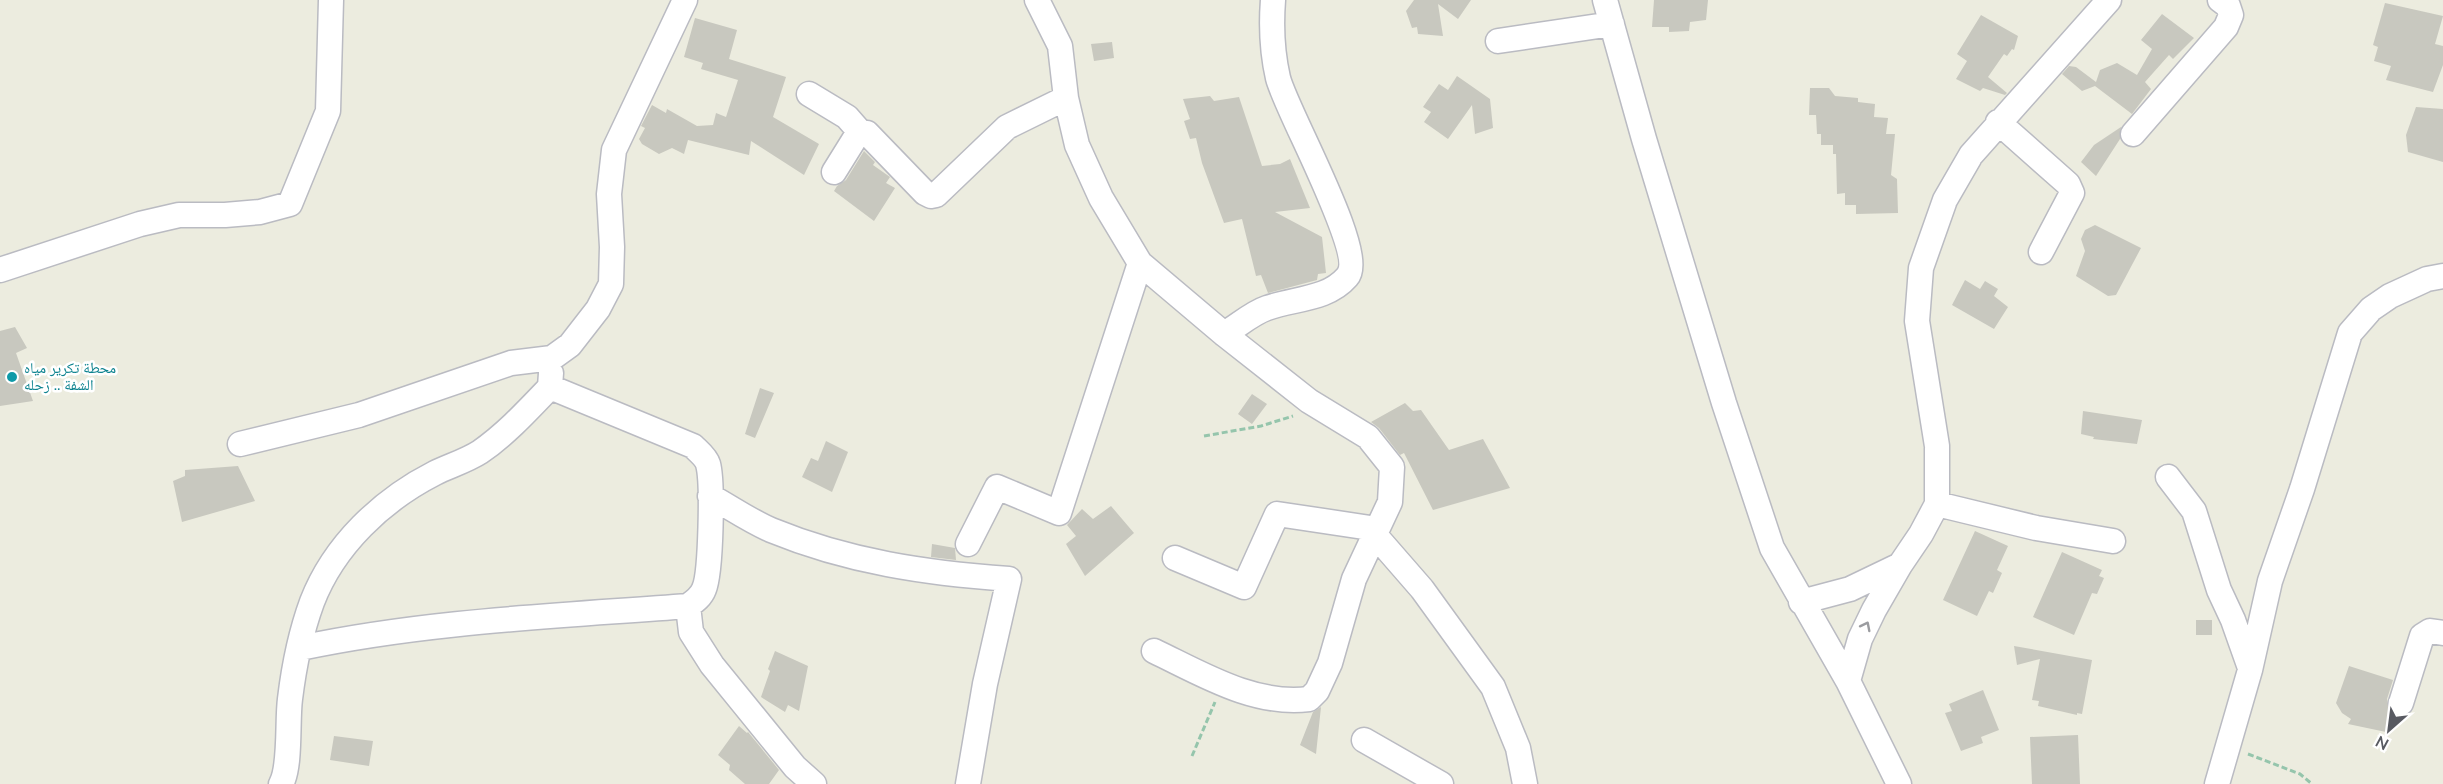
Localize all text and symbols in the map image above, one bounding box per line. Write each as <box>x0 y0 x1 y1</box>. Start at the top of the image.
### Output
place label: محطة تكرير مياه الشفة .. زحله <box>24 358 116 395</box>
marker: محطة تكرير مياه الشفة .. زحله <box>5 370 19 384</box>
one-way arrow <box>1859 622 1870 632</box>
north arrow <box>2359 700 2419 760</box>
text: N <box>2372 730 2393 755</box>

